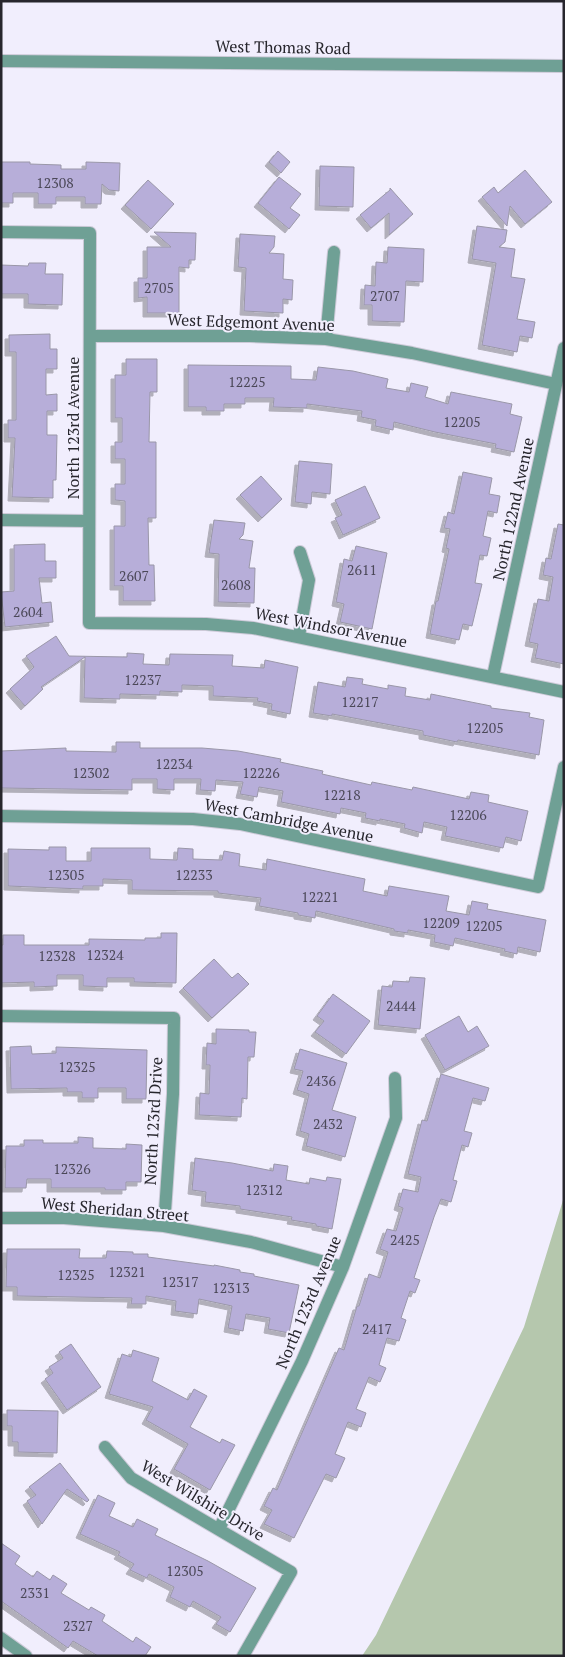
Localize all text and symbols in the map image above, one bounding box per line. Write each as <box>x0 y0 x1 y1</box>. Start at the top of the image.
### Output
street label: West Thomas Road <box>215 35 351 59</box>
house number: 12308 <box>36 173 74 192</box>
house number: 2705 <box>144 278 174 297</box>
house number: 2707 <box>370 286 400 305</box>
street label: West Edgemont Avenue <box>167 308 335 336</box>
street label: North 123rd Avenue <box>62 357 84 499</box>
house number: 12225 <box>228 372 266 391</box>
house number: 12205 <box>443 412 481 431</box>
street label: North 122nd Avenue <box>487 435 539 583</box>
house number: 2611 <box>347 560 377 579</box>
house number: 2607 <box>119 566 149 585</box>
house number: 2608 <box>221 575 251 594</box>
street label: West Windsor Avenue <box>253 601 409 653</box>
house number: 2604 <box>13 602 43 621</box>
house number: 12237 <box>124 670 162 689</box>
house number: 12217 <box>341 692 379 711</box>
house number: 12205 <box>466 718 504 737</box>
house number: 12234 <box>155 754 193 773</box>
house number: 12302 <box>72 763 110 782</box>
house number: 12226 <box>242 763 280 782</box>
house number: 12218 <box>323 785 361 804</box>
street label: West Cambridge Avenue <box>203 793 375 847</box>
house number: 12206 <box>449 805 487 824</box>
house number: 12305 <box>47 865 85 884</box>
house number: 12233 <box>175 865 213 884</box>
house number: 12221 <box>301 887 339 906</box>
house number: 12209 <box>422 913 460 932</box>
house number: 12205 <box>465 916 503 935</box>
house number: 12324 <box>86 945 124 964</box>
house number: 12328 <box>38 946 76 965</box>
house number: 2444 <box>386 996 416 1015</box>
street label: North 123rd Drive <box>139 1056 167 1186</box>
house number: 12325 <box>58 1057 96 1076</box>
house number: 2436 <box>306 1071 336 1090</box>
house number: 2432 <box>313 1114 343 1133</box>
house number: 12326 <box>53 1159 91 1178</box>
house number: 12312 <box>245 1180 283 1199</box>
street label: West Sheridan Street <box>40 1192 190 1226</box>
house number: 2425 <box>390 1230 420 1249</box>
street label: North 123rd Avenue <box>270 1232 346 1372</box>
house number: 12321 <box>108 1262 146 1281</box>
house number: 12325 <box>57 1265 95 1284</box>
house number: 12317 <box>161 1272 199 1291</box>
house number: 12313 <box>212 1278 250 1297</box>
house number: 2417 <box>362 1319 392 1338</box>
street label: West Wilshire Drive <box>137 1454 269 1546</box>
house number: 12305 <box>166 1561 204 1580</box>
house number: 2331 <box>20 1583 50 1602</box>
house number: 2327 <box>63 1616 93 1635</box>

